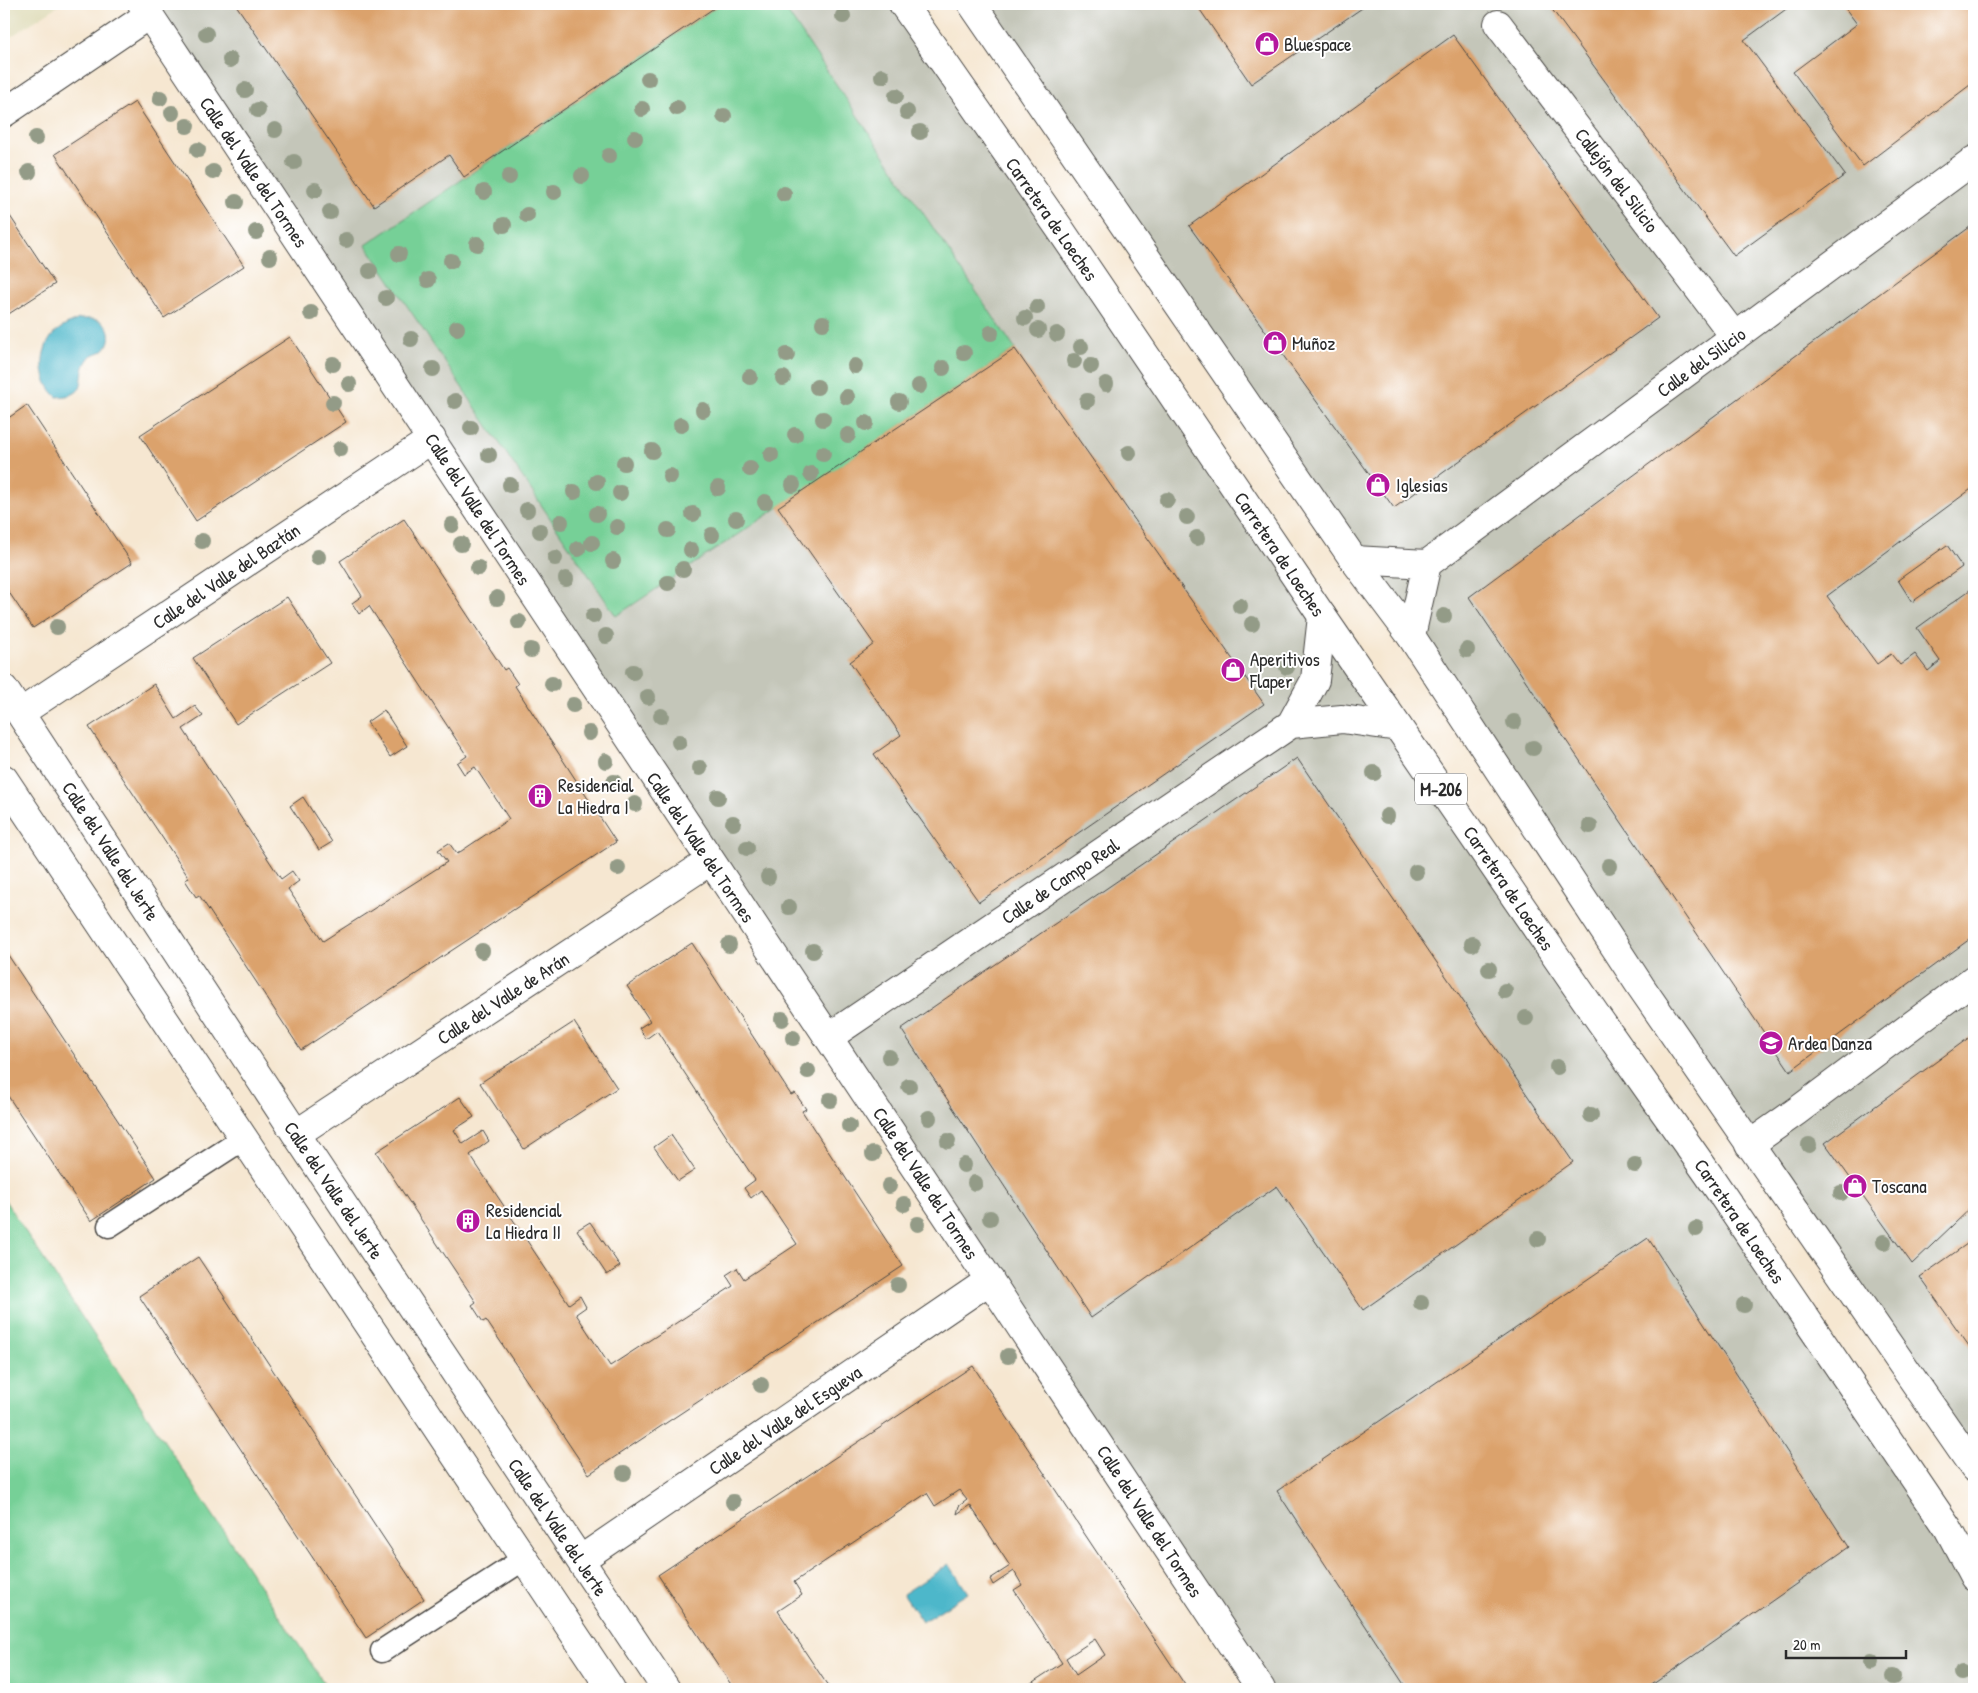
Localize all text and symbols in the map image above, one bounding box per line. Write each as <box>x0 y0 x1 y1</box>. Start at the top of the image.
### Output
shop icon: Bluespace <box>1254 31 1280 57</box>
place label: Bluespace <box>1284 31 1352 57</box>
street label: Calle del Valle del Tormes <box>194 91 314 253</box>
street label: Callejón del Silicio <box>1569 122 1665 238</box>
street label: Carretera de Loeches <box>1000 152 1104 286</box>
street label: Calle del Silicio <box>1651 321 1751 403</box>
shop icon: Muñoz <box>1262 330 1288 356</box>
place label: Muñoz <box>1292 330 1335 356</box>
street label: Calle del Valle del Tormes <box>419 428 537 590</box>
shop icon: Iglesias <box>1365 472 1391 498</box>
place label: Iglesias <box>1396 472 1448 498</box>
street label: Carretera de Loeches <box>1229 487 1331 621</box>
street label: Calle del Valle del Baztán <box>147 517 305 635</box>
place label: Aperitivos Flaper <box>1249 646 1320 694</box>
shop icon: Aperitivos Flaper <box>1220 657 1246 683</box>
street label: Calle del Valle del Tormes <box>641 766 761 928</box>
place label: Residencial La Hiedra I <box>558 772 634 820</box>
road number: M-206 <box>1415 774 1467 804</box>
street label: Calle del Valle del Jerte <box>56 776 166 926</box>
building icon: Residencial La Hiedra I <box>527 783 553 809</box>
street label: Carretera de Loeches <box>1458 821 1560 955</box>
street label: Calle de Campo Real <box>996 831 1125 930</box>
street label: Calle del Valle de Arán <box>432 946 574 1050</box>
school or university icon: Ardea Danza <box>1758 1030 1784 1056</box>
place label: Ardea Danza <box>1788 1030 1873 1056</box>
street label: Calle del Valle del Tormes <box>867 1102 985 1264</box>
street label: Calle del Valle del Jerte <box>278 1116 390 1264</box>
street label: Carretera de Loeches <box>1689 1154 1791 1288</box>
shop icon: Toscana <box>1842 1173 1868 1199</box>
place label: Toscana <box>1872 1173 1927 1199</box>
place label: Residencial La Hiedra II <box>486 1197 562 1245</box>
building icon: Residencial La Hiedra II <box>455 1208 481 1234</box>
street label: Calle del Valle del Esgueva <box>703 1359 867 1481</box>
street label: Calle del Valle del Tormes <box>1091 1440 1209 1602</box>
street label: Calle del Valle del Jerte <box>502 1453 614 1601</box>
scale bar <box>1786 1628 1906 1660</box>
text: 20 m <box>1793 1634 1820 1655</box>

